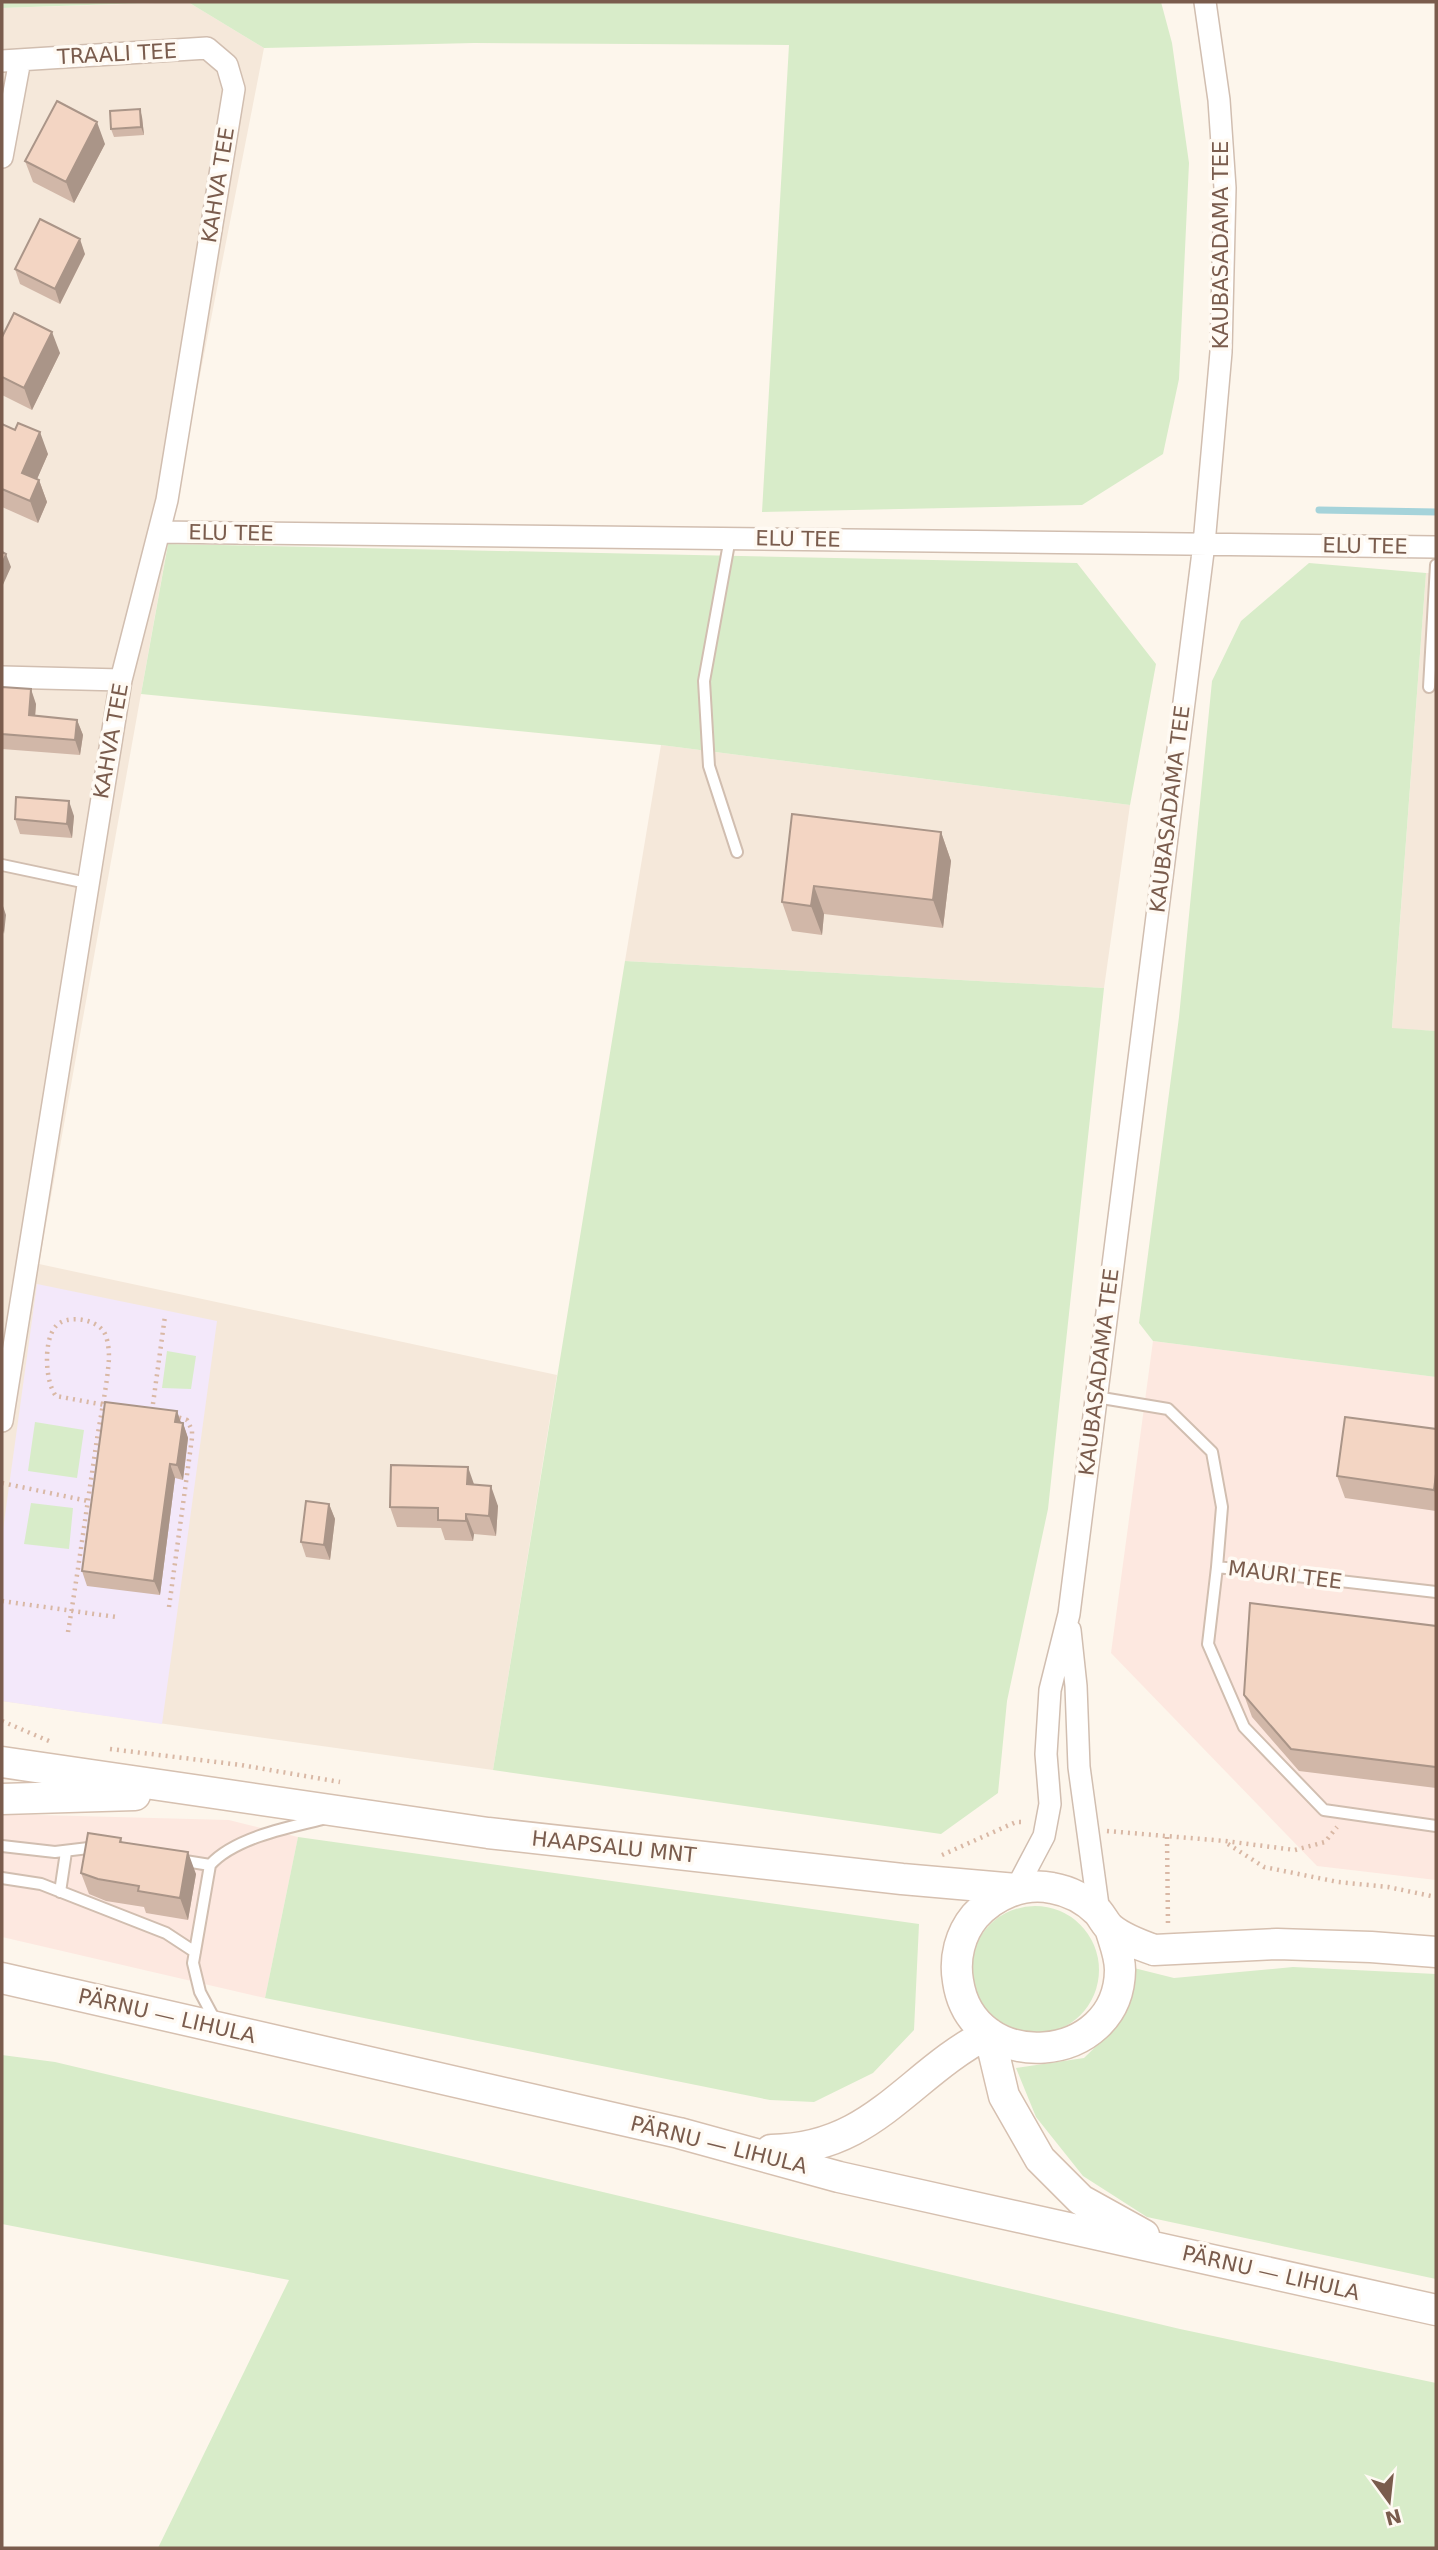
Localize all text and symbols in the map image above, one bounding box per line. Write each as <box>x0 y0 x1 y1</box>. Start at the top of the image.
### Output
street label: TRAALI TEE <box>56 39 177 69</box>
street label: KAHVA TEE <box>197 125 239 245</box>
street label: KAUBASADAMA TEE <box>1209 141 1233 349</box>
street label: ELU TEE <box>188 520 274 546</box>
street label: ELU TEE <box>755 526 841 552</box>
street label: ELU TEE <box>1322 533 1408 559</box>
street label: KAHVA TEE <box>89 681 133 801</box>
street label: KAUBASADAMA TEE <box>1145 704 1195 914</box>
street label: KAUBASADAMA TEE <box>1074 1267 1124 1477</box>
street label: MAURI TEE <box>1227 1556 1343 1594</box>
street label: HAAPSALU MNT <box>531 1826 698 1868</box>
street label: PÄRNU — LIHULA <box>76 1983 259 2048</box>
street label: PÄRNU — LIHULA <box>628 2110 811 2179</box>
street label: PÄRNU — LIHULA <box>1180 2240 1363 2305</box>
north arrow <box>1354 2466 1424 2536</box>
text: N <box>1383 2505 1404 2530</box>

